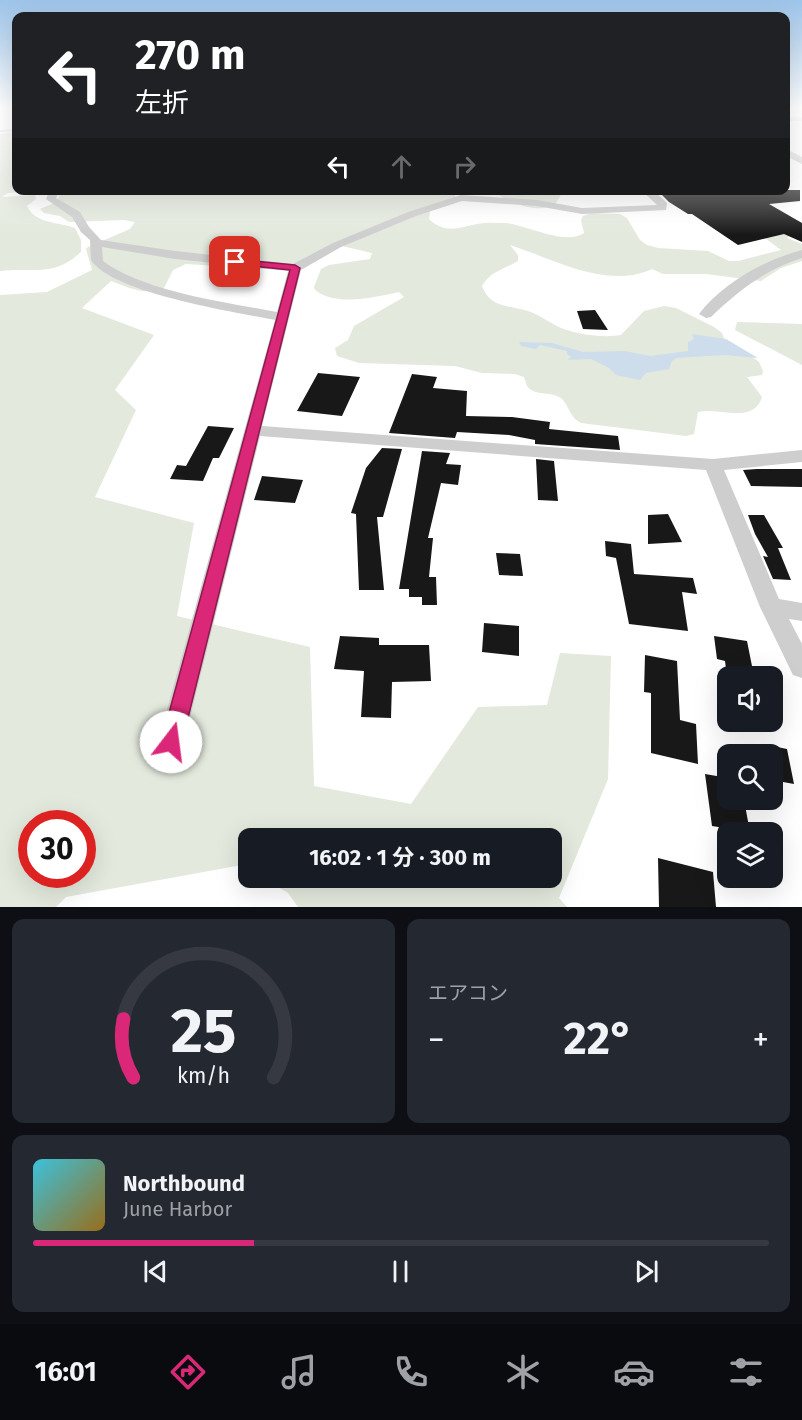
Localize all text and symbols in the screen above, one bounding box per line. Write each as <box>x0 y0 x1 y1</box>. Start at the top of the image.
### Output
text: 270 m <box>135 30 246 80</box>
icon: left <box>36 36 114 114</box>
text: 左折 <box>135 87 189 119</box>
icon: left <box>322 150 355 183</box>
icon: ahead <box>385 150 418 183</box>
icon: right <box>448 150 481 183</box>
pin <box>209 236 260 287</box>
icon: arrive <box>218 245 251 278</box>
map controls <box>717 666 783 888</box>
button: sound <box>717 666 783 732</box>
position arrow <box>139 710 203 774</box>
button: search <box>717 744 783 810</box>
speed limit sign: 30 <box>18 810 96 888</box>
button: layers <box>717 822 783 888</box>
text: 16:02 · 1 分 · 300 m <box>309 844 491 871</box>
text: エアコン <box>428 981 508 1005</box>
text: 25 <box>171 994 236 1069</box>
text: 22° <box>564 1012 634 1066</box>
text: − <box>428 1020 445 1060</box>
text: + <box>753 1020 769 1060</box>
text: km/h <box>177 1063 230 1089</box>
text: Northbound <box>123 1170 245 1197</box>
text: June Harbor <box>123 1197 232 1221</box>
icon: previous <box>139 1255 172 1288</box>
icon: pause <box>384 1255 417 1288</box>
icon: next <box>630 1255 663 1288</box>
icon: directions <box>167 1351 209 1393</box>
icon: music <box>278 1351 320 1393</box>
icon: phone <box>390 1351 432 1393</box>
icon: climate <box>502 1351 544 1393</box>
icon: car <box>613 1351 655 1393</box>
icon: filters <box>725 1351 767 1393</box>
text: 16:01 <box>35 1356 97 1388</box>

